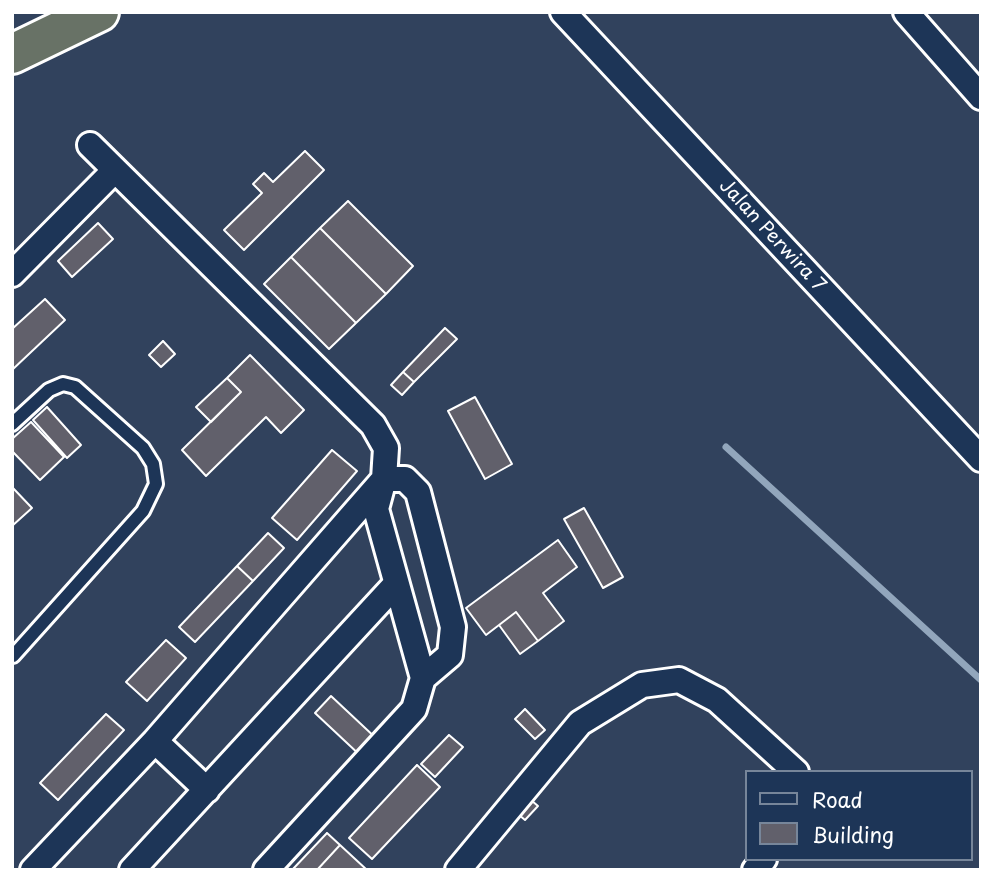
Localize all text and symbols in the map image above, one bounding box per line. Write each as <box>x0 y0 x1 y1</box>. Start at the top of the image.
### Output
street label: Jalan Perwira 7 <box>714 175 830 297</box>
legend <box>744 770 972 861</box>
text: Road <box>812 783 863 815</box>
text: Building <box>812 818 894 850</box>

